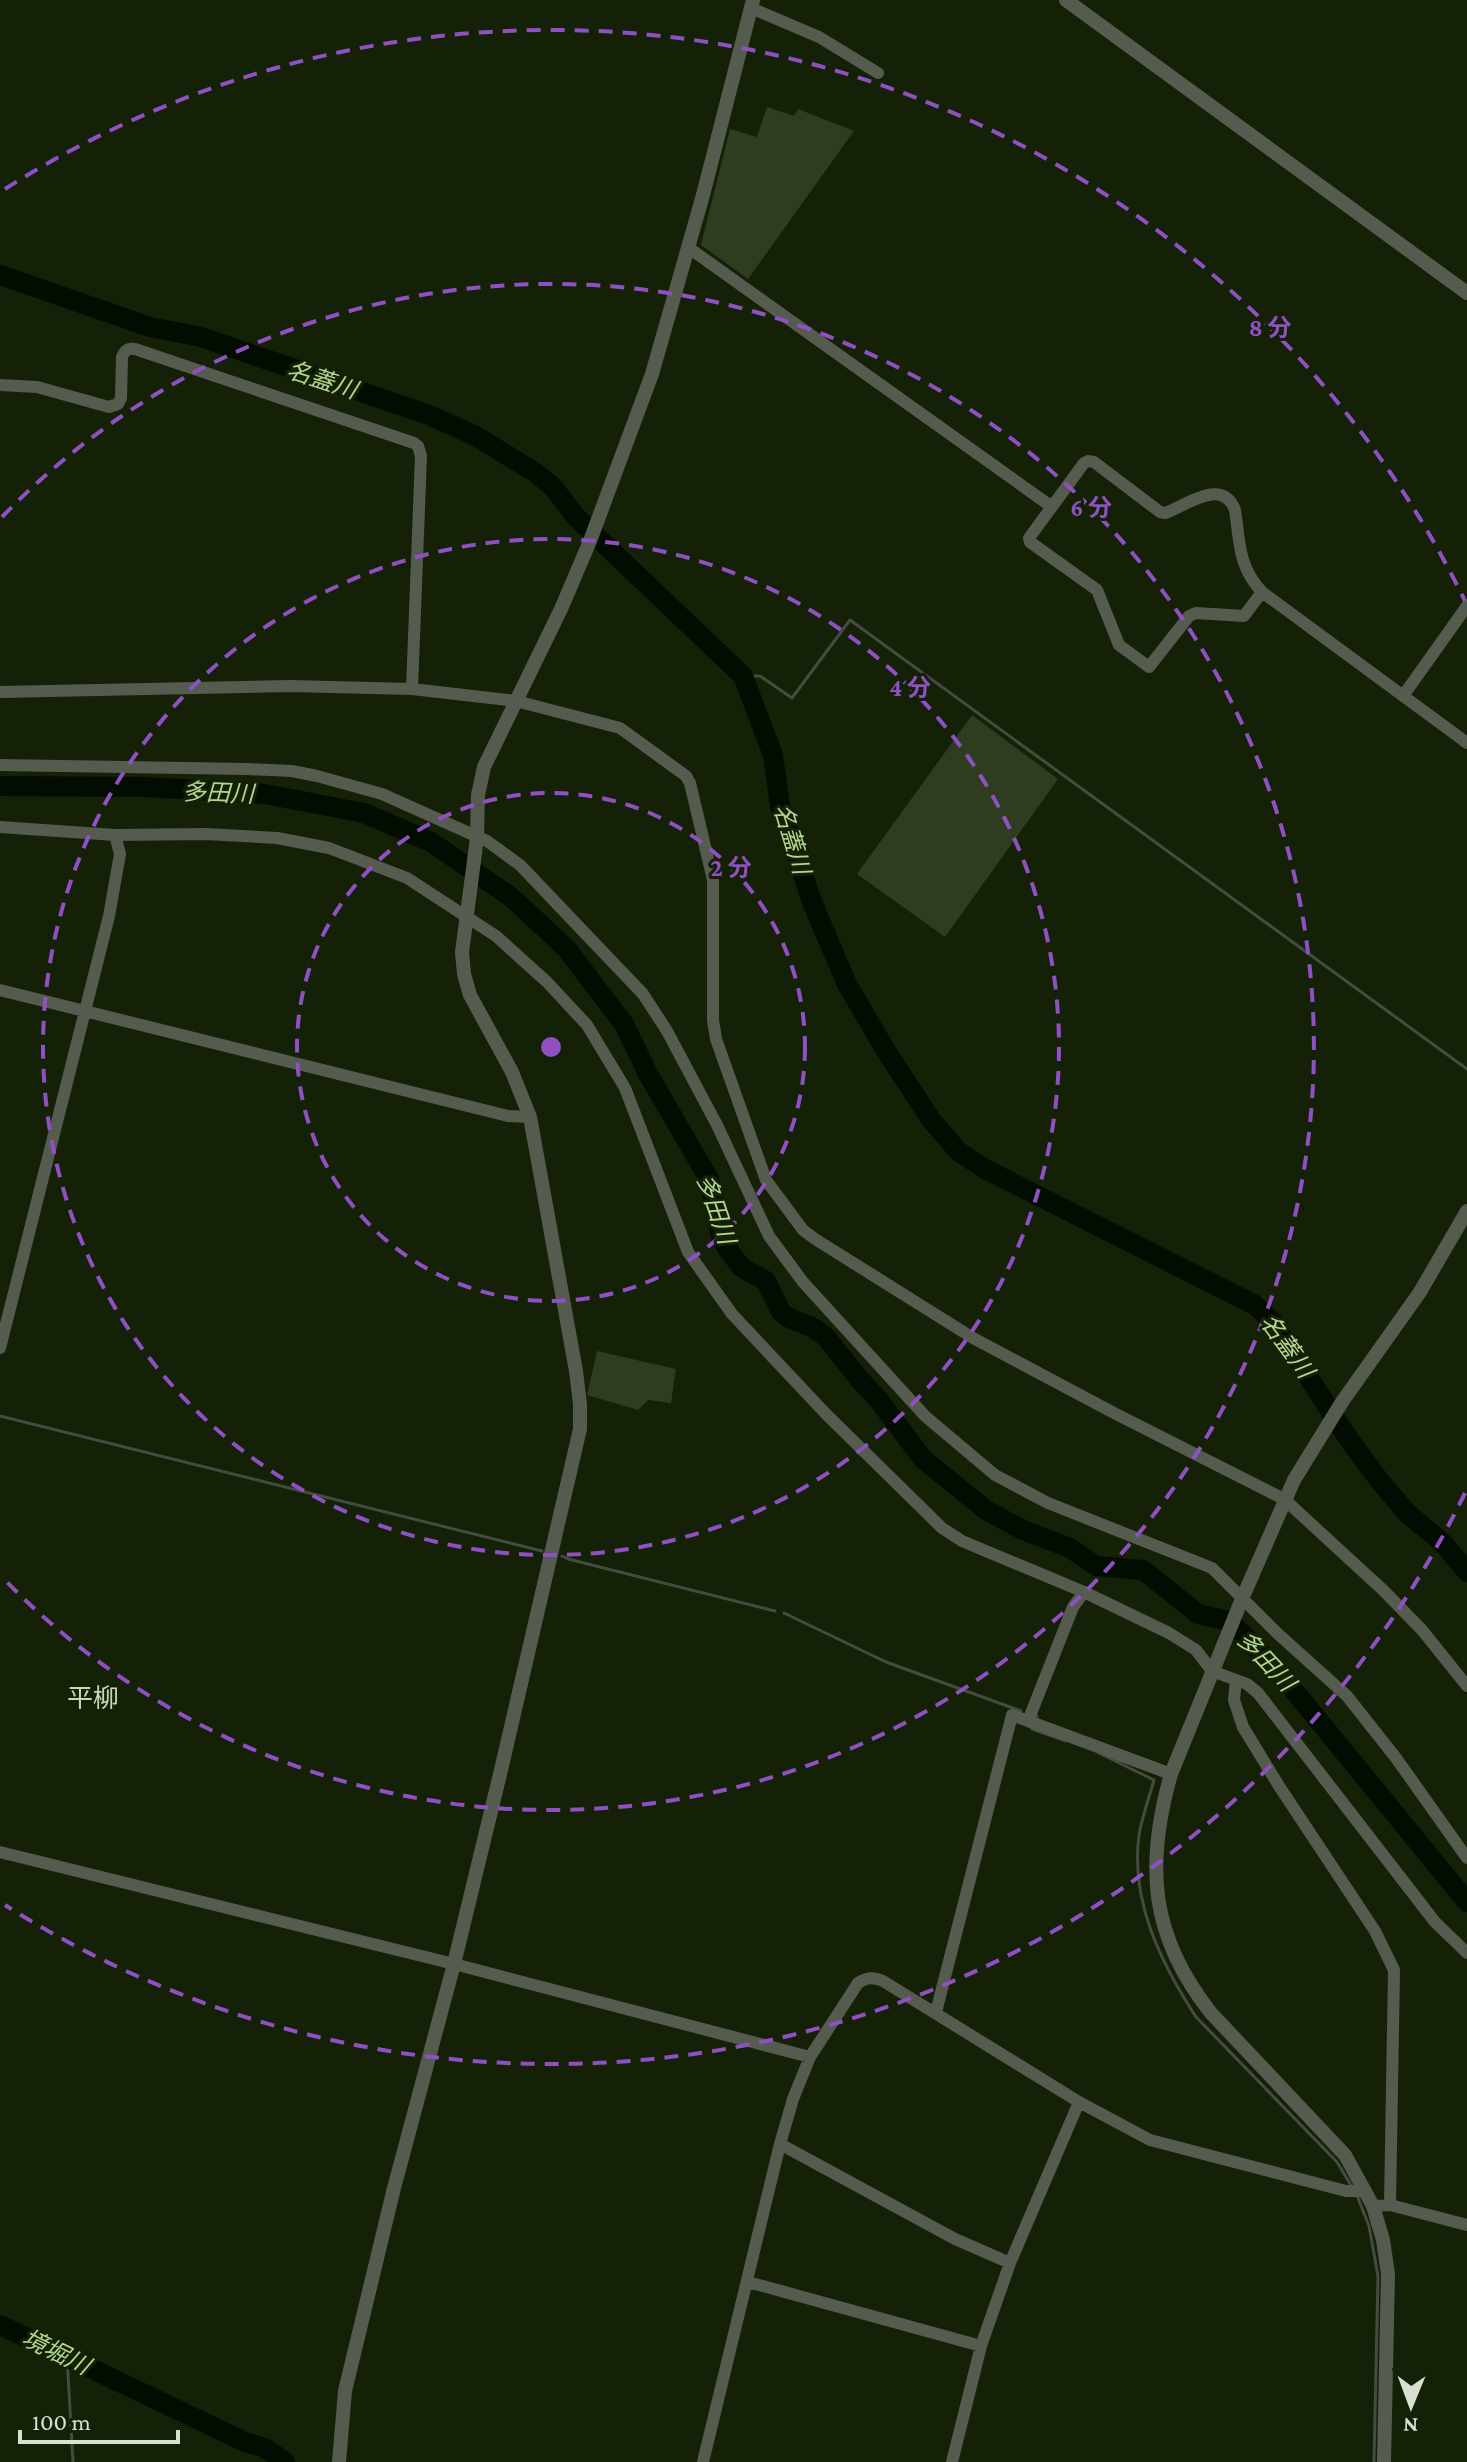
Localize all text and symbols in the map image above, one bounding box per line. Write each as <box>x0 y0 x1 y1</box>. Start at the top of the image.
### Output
text: 8 分 <box>1249 314 1291 341</box>
water label: 名蓋川 <box>284 356 363 404</box>
text: 6 分 <box>1070 494 1112 521</box>
text: 4 分 <box>889 674 931 701</box>
water label: 多田川 <box>182 778 257 807</box>
water label: 名蓋川 <box>769 800 817 880</box>
text: 2 分 <box>711 854 751 881</box>
centre of rings <box>537 1033 565 1061</box>
water label: 多田川 <box>692 1170 742 1250</box>
water label: 名蓋川 <box>1255 1309 1321 1385</box>
water label: 多田川 <box>1232 1625 1303 1698</box>
district label: 平柳 <box>67 1684 119 1713</box>
water label: 境堀川 <box>18 2324 97 2381</box>
north arrow <box>1371 2366 1451 2446</box>
scale bar <box>20 2394 178 2444</box>
text: 100 m <box>32 2408 91 2435</box>
text: N <box>1403 2413 1418 2438</box>

